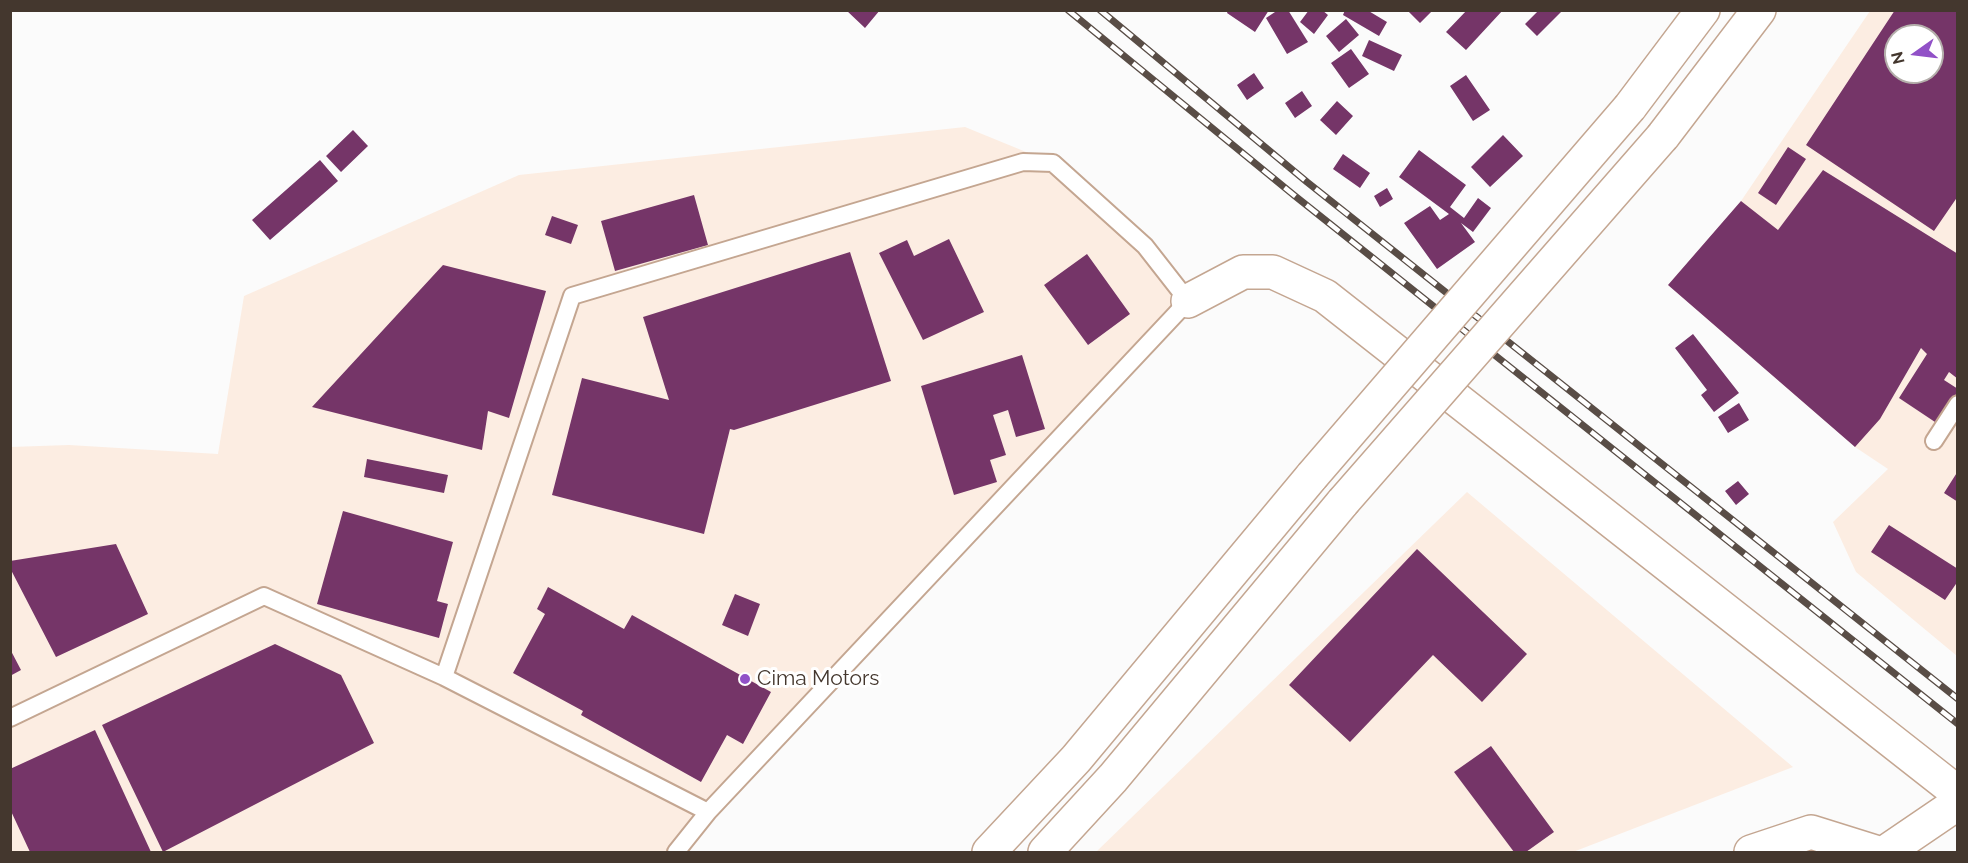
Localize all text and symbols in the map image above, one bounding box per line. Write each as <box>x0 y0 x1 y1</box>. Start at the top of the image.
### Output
north arrow <box>1884 24 1944 84</box>
text: N <box>1887 50 1909 66</box>
place label: Cima Motors <box>757 666 880 692</box>
marker: Cima Motors <box>738 672 752 686</box>

